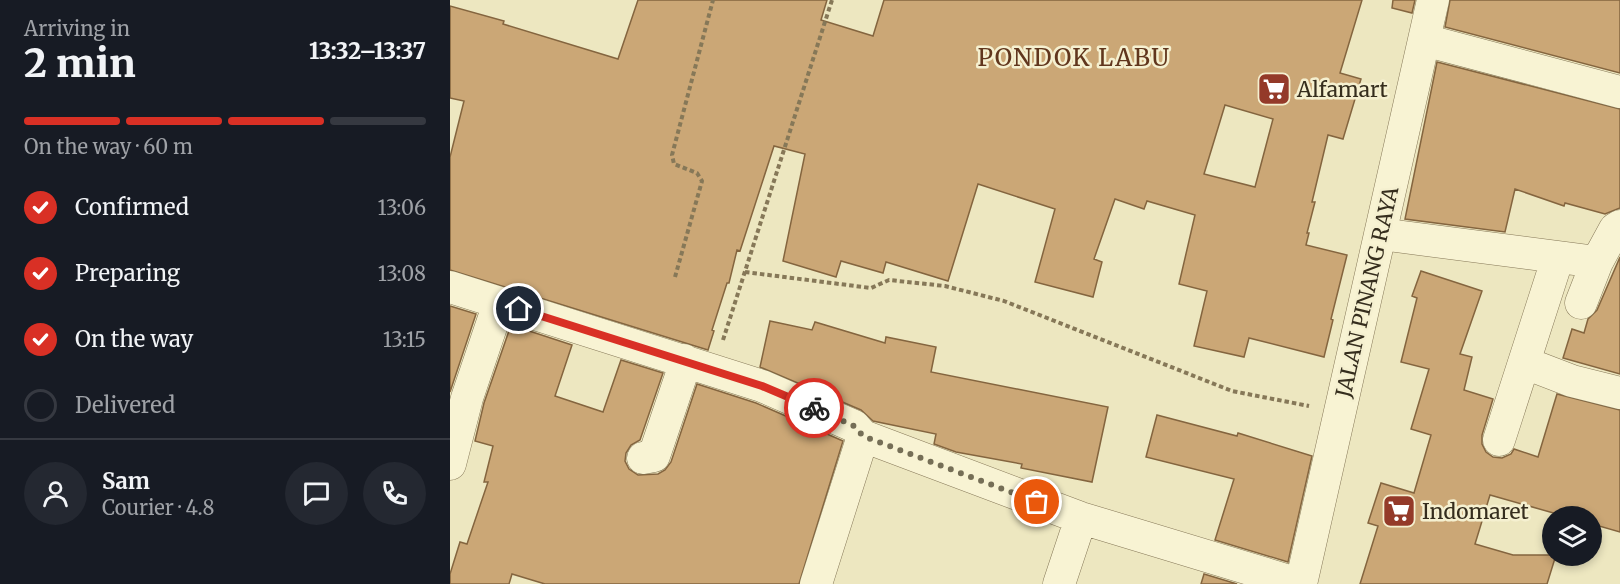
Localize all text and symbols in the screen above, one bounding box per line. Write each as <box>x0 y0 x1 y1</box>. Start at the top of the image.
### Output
text: Arriving in <box>24 16 130 41</box>
text: 13:32–13:37 <box>309 37 426 65</box>
text: 2 min <box>24 39 136 88</box>
district label: PONDOK LABU <box>978 42 1170 73</box>
supermarket icon: Alfamart <box>1256 71 1292 107</box>
place label: Alfamart <box>1296 76 1388 103</box>
text: On the way · 60 m <box>24 134 193 159</box>
street label: JALAN PINANG RAYA <box>1329 184 1404 401</box>
icon: check <box>24 191 57 224</box>
text: Confirmed <box>75 193 189 221</box>
text: 13:06 <box>377 195 426 220</box>
icon: check <box>24 257 57 290</box>
text: Preparing <box>75 259 180 287</box>
text: 13:08 <box>378 261 426 286</box>
pin <box>493 283 544 334</box>
icon: home <box>502 292 535 325</box>
icon: check <box>24 323 57 356</box>
text: On the way <box>75 325 193 353</box>
text: 13:15 <box>383 327 426 352</box>
courier <box>784 378 844 438</box>
text: Delivered <box>75 391 175 419</box>
icon: bike <box>798 392 831 425</box>
button: person <box>24 462 87 525</box>
button: chat <box>285 462 348 525</box>
button: phone <box>363 462 426 525</box>
text: Sam <box>102 467 150 495</box>
pin <box>1011 476 1062 527</box>
icon: bag <box>1020 485 1053 518</box>
supermarket icon: Indomaret <box>1381 493 1417 529</box>
text: Courier · 4.8 <box>102 495 214 520</box>
place label: Indomaret <box>1422 498 1529 525</box>
map controls <box>1542 506 1602 566</box>
button: layers <box>1542 506 1602 566</box>

